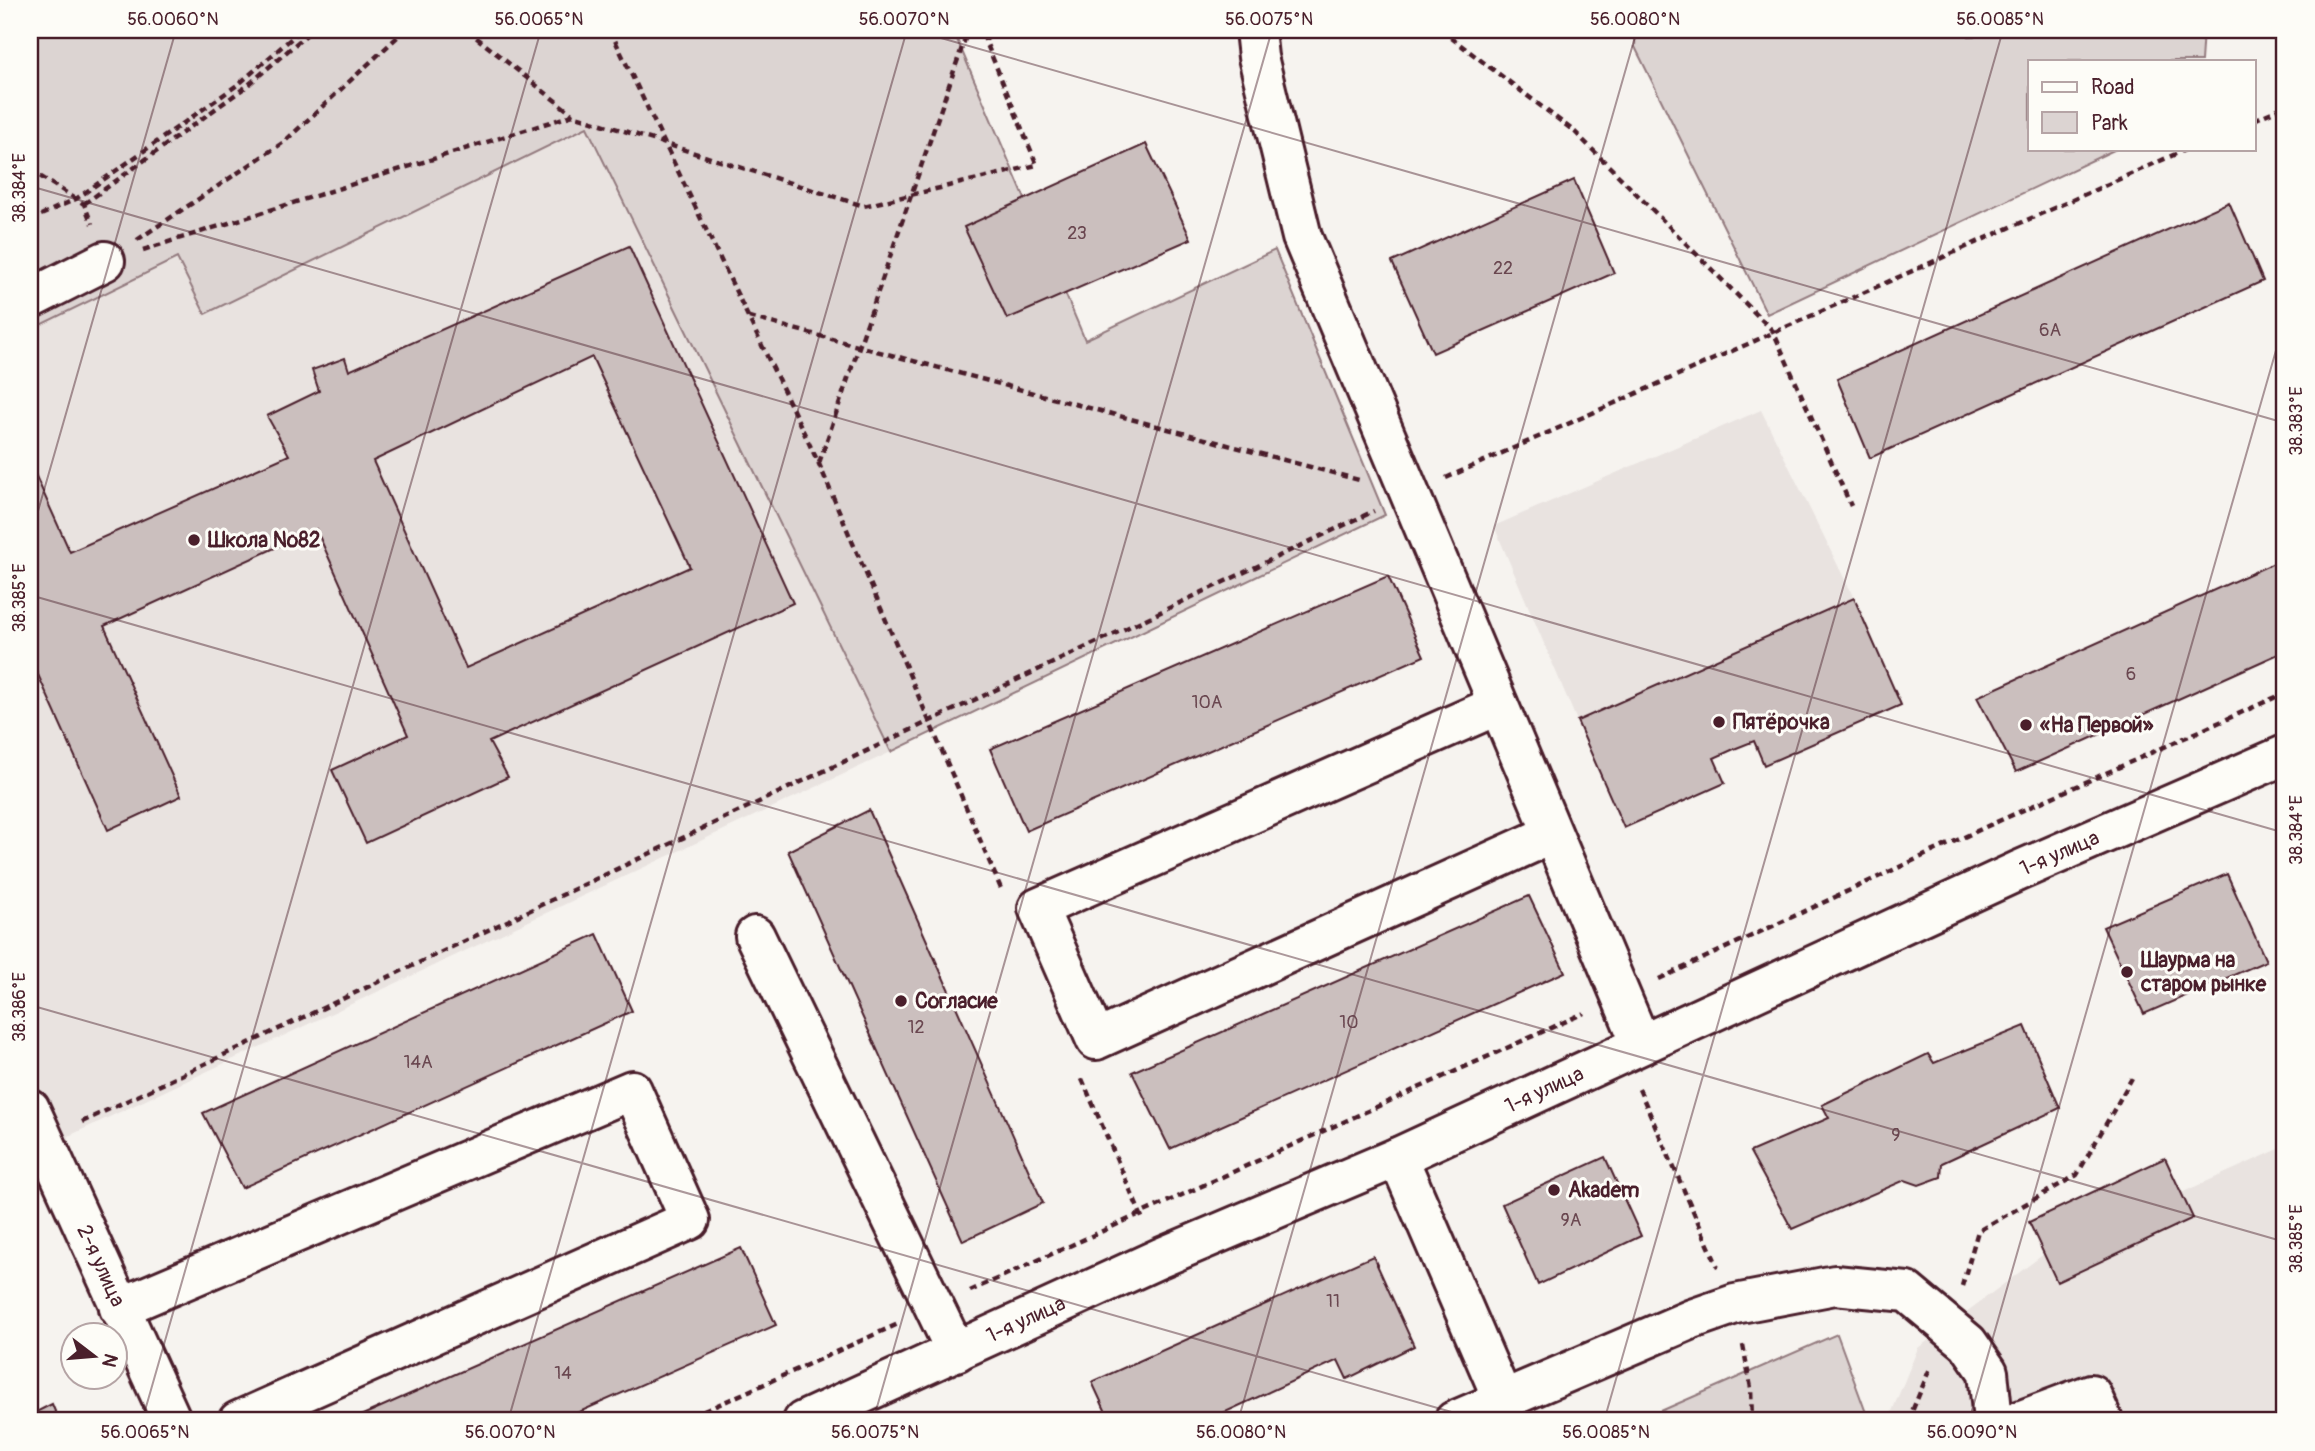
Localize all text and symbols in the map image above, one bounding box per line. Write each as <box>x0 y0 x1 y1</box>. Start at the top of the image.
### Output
text: 56.0060°N <box>127 8 219 31</box>
text: 56.0065°N <box>494 8 584 31</box>
text: 56.0070°N <box>859 8 949 31</box>
text: 56.0075°N <box>1225 8 1313 31</box>
text: 56.0080°N <box>1590 8 1680 31</box>
text: 56.0085°N <box>1956 8 2044 31</box>
legend <box>2028 60 2256 150</box>
text: Road <box>2091 74 2135 101</box>
text: Park <box>2091 110 2128 137</box>
text: 38.384°E <box>8 153 31 223</box>
house number: 23 <box>1067 222 1087 245</box>
house number: 22 <box>1493 257 1513 280</box>
house number: 6А <box>2039 319 2061 342</box>
text: 38.383°E <box>2285 386 2308 456</box>
place label: Школа №82 <box>207 527 321 554</box>
marker: Школа №82 <box>186 532 202 548</box>
text: 38.385°E <box>8 563 31 633</box>
house number: 6 <box>2126 663 2136 686</box>
house number: 10А <box>1191 691 1223 714</box>
place label: Пятёрочка <box>1733 709 1830 736</box>
place label: «На Первой» <box>2040 712 2154 739</box>
marker: Пятёрочка <box>1711 714 1727 730</box>
marker: «На Первой» <box>2018 717 2034 733</box>
text: 38.384°E <box>2285 795 2308 865</box>
street label: 1-я улица <box>2016 824 2104 883</box>
place label: Шаурма на старом рынке <box>2140 947 2267 998</box>
marker: Шаурма на старом рынке <box>2119 964 2135 980</box>
text: 38.386°E <box>8 972 31 1042</box>
place label: Согласие <box>915 988 998 1015</box>
marker: Согласие <box>893 993 909 1009</box>
house number: 10 <box>1339 1011 1359 1034</box>
house number: 12 <box>907 1016 925 1039</box>
house number: 14А <box>403 1051 433 1074</box>
street label: 1-я улица <box>1501 1060 1588 1120</box>
house number: 9 <box>1891 1124 1901 1147</box>
place label: Akadem <box>1568 1177 1640 1204</box>
marker: Akadem <box>1546 1182 1562 1198</box>
text: 38.385°E <box>2285 1204 2308 1274</box>
house number: 9А <box>1561 1209 1582 1232</box>
street label: 2-я улица <box>70 1220 131 1311</box>
street label: 1-я улица <box>982 1290 1070 1349</box>
house number: 11 <box>1326 1290 1340 1313</box>
north arrow <box>60 1322 130 1392</box>
text: N <box>96 1351 123 1370</box>
house number: 14 <box>554 1362 572 1385</box>
text: 56.0065°N <box>100 1421 190 1444</box>
text: 56.0070°N <box>465 1421 555 1444</box>
text: 56.0075°N <box>831 1421 919 1444</box>
text: 56.0080°N <box>1196 1421 1286 1444</box>
text: 56.0085°N <box>1562 1421 1650 1444</box>
text: 56.0090°N <box>1927 1421 2017 1444</box>

